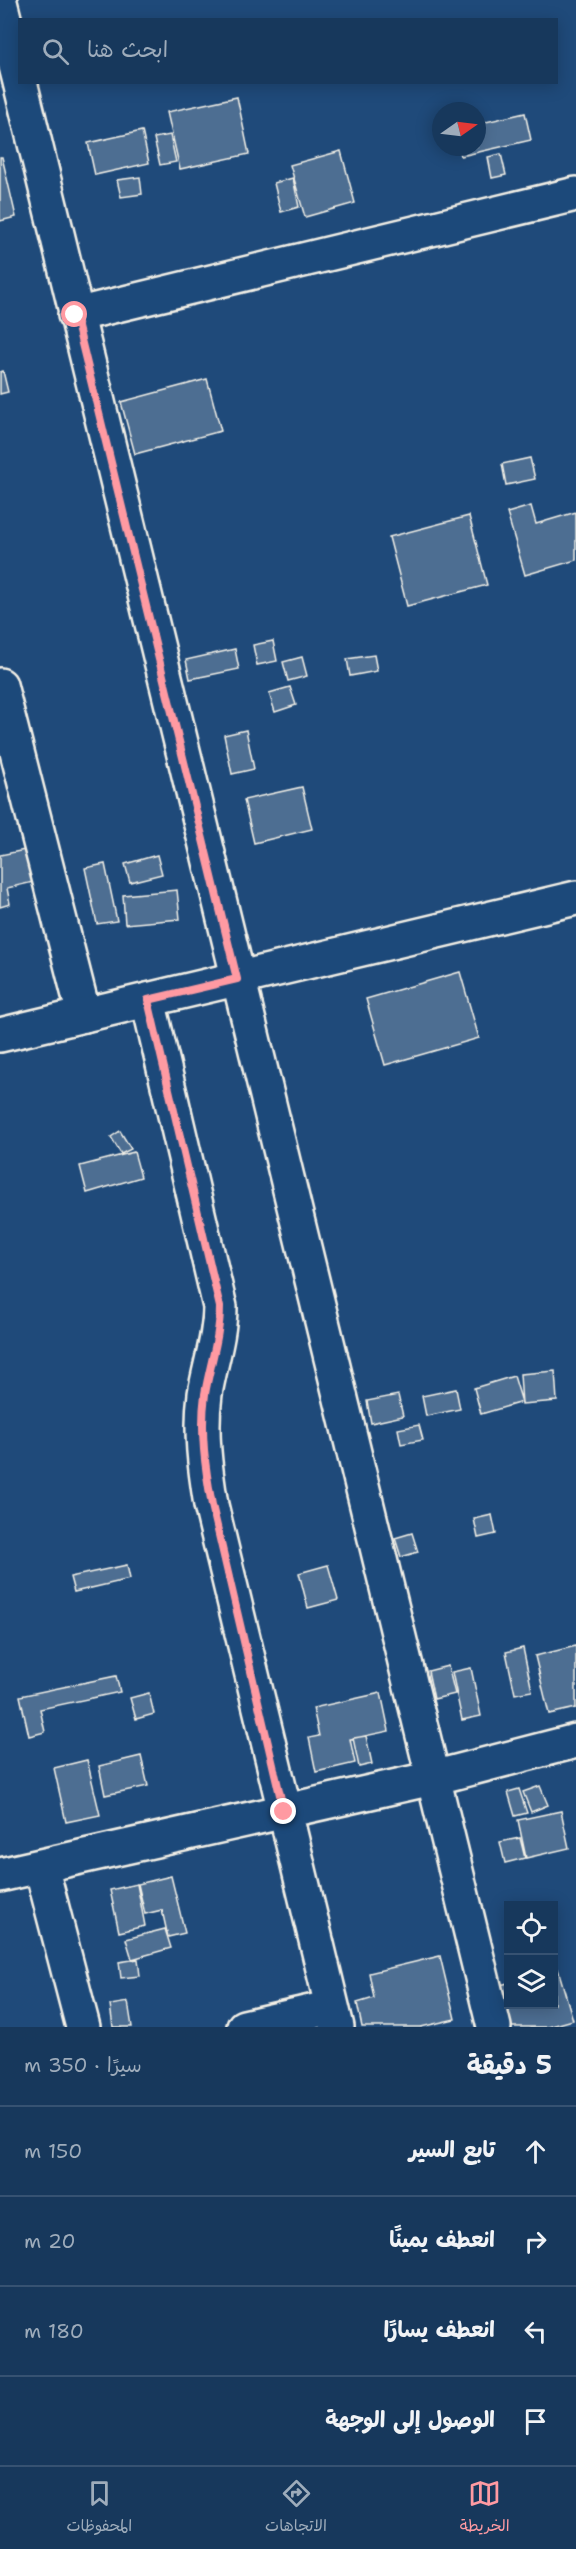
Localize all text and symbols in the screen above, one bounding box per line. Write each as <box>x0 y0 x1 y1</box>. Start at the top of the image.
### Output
search box <box>18 18 558 84</box>
icon: search <box>39 35 72 68</box>
text: ابحث هنا <box>87 35 168 64</box>
north arrow <box>432 102 486 156</box>
route start <box>61 301 87 327</box>
route end <box>270 1798 296 1824</box>
map controls <box>504 1901 558 2009</box>
button: locate <box>504 1901 558 1955</box>
button: layers <box>504 1955 558 2009</box>
text: 5 دقيقة <box>467 2047 552 2082</box>
text: سيرًا · 350 m <box>24 2052 142 2078</box>
text: تابع السير <box>409 2135 495 2164</box>
icon: ahead <box>519 2135 552 2168</box>
text: 150 m <box>24 2138 82 2164</box>
text: انعطف يمينًا <box>389 2225 495 2254</box>
icon: right <box>519 2225 552 2258</box>
text: 20 m <box>24 2228 75 2254</box>
text: انعطف يسارًا <box>383 2315 495 2344</box>
icon: left <box>519 2315 552 2348</box>
text: 180 m <box>24 2318 84 2344</box>
text: الوصول إلى الوجهة <box>325 2405 495 2434</box>
icon: arrive <box>519 2405 552 2438</box>
tab: المحفوظات <box>66 2477 132 2540</box>
tab: الاتجاهات <box>265 2477 327 2540</box>
tab: الخريطة <box>460 2477 510 2540</box>

